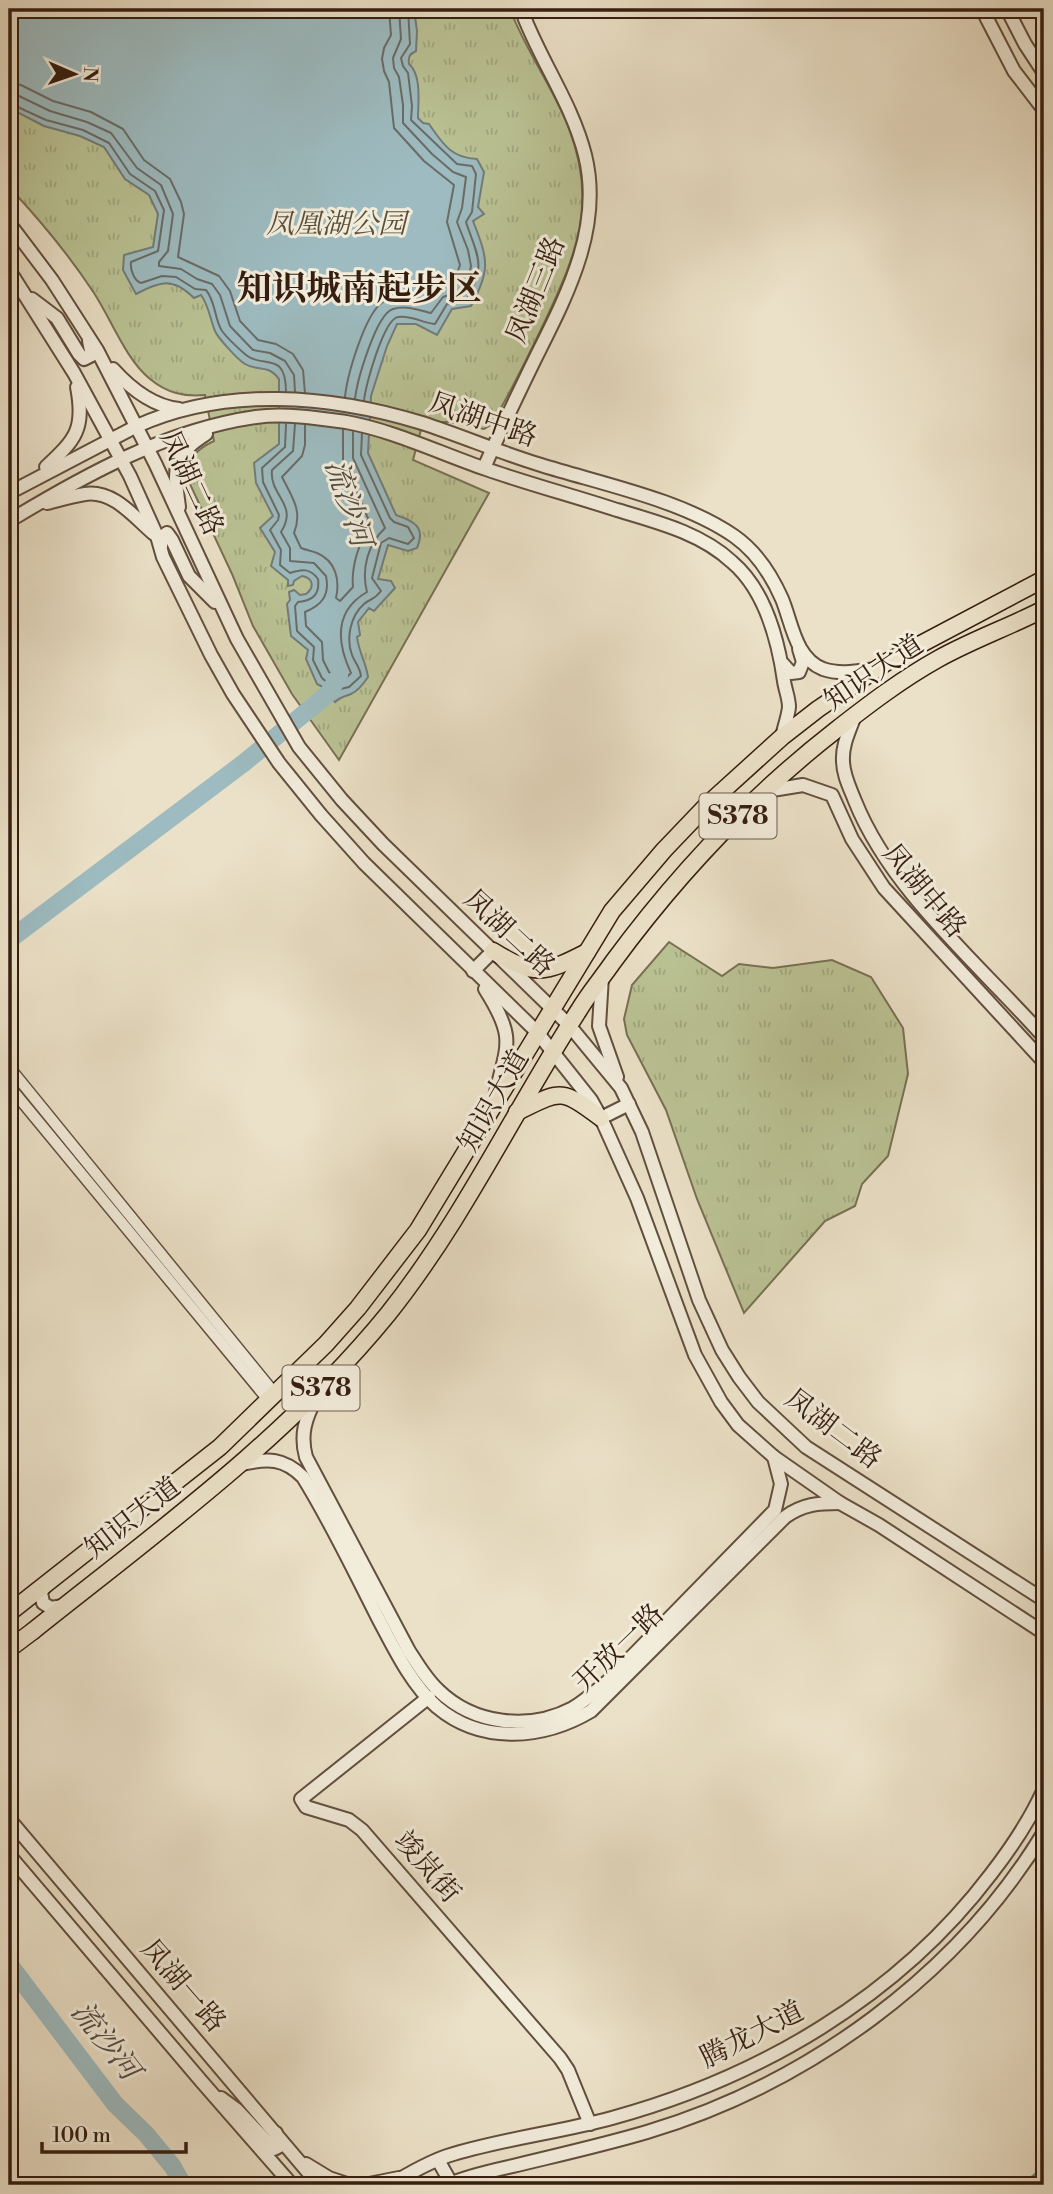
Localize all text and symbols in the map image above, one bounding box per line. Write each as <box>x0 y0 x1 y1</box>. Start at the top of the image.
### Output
north arrow <box>38 38 108 108</box>
text: N <box>78 67 102 82</box>
park label: 凤凰湖公园 <box>266 207 410 242</box>
street label: 凤湖三路 <box>499 232 573 348</box>
district label: 知识城南起步区 <box>236 268 482 311</box>
street label: 凤湖中路 <box>424 385 542 455</box>
street label: 凤湖二路 <box>151 425 231 541</box>
water label: 流沙河 <box>316 454 382 556</box>
street label: 知识大道 <box>818 627 930 719</box>
road number: S378 <box>700 794 776 838</box>
street label: 凤湖中路 <box>875 837 973 945</box>
street label: 凤湖二路 <box>456 882 562 984</box>
street label: 知识大道 <box>451 1044 537 1158</box>
road number: S378 <box>282 1366 360 1410</box>
street label: 凤湖二路 <box>778 1381 888 1477</box>
street label: 知识大道 <box>78 1470 188 1566</box>
street label: 开放一路 <box>567 1597 671 1699</box>
street label: 竣岚街 <box>386 1824 468 1910</box>
street label: 凤湖一路 <box>133 1932 233 2040</box>
water label: 流沙河 <box>62 1994 151 2092</box>
street label: 腾龙大道 <box>694 1994 810 2076</box>
scale bar <box>42 2110 186 2154</box>
text: 100 m <box>52 2123 111 2149</box>

